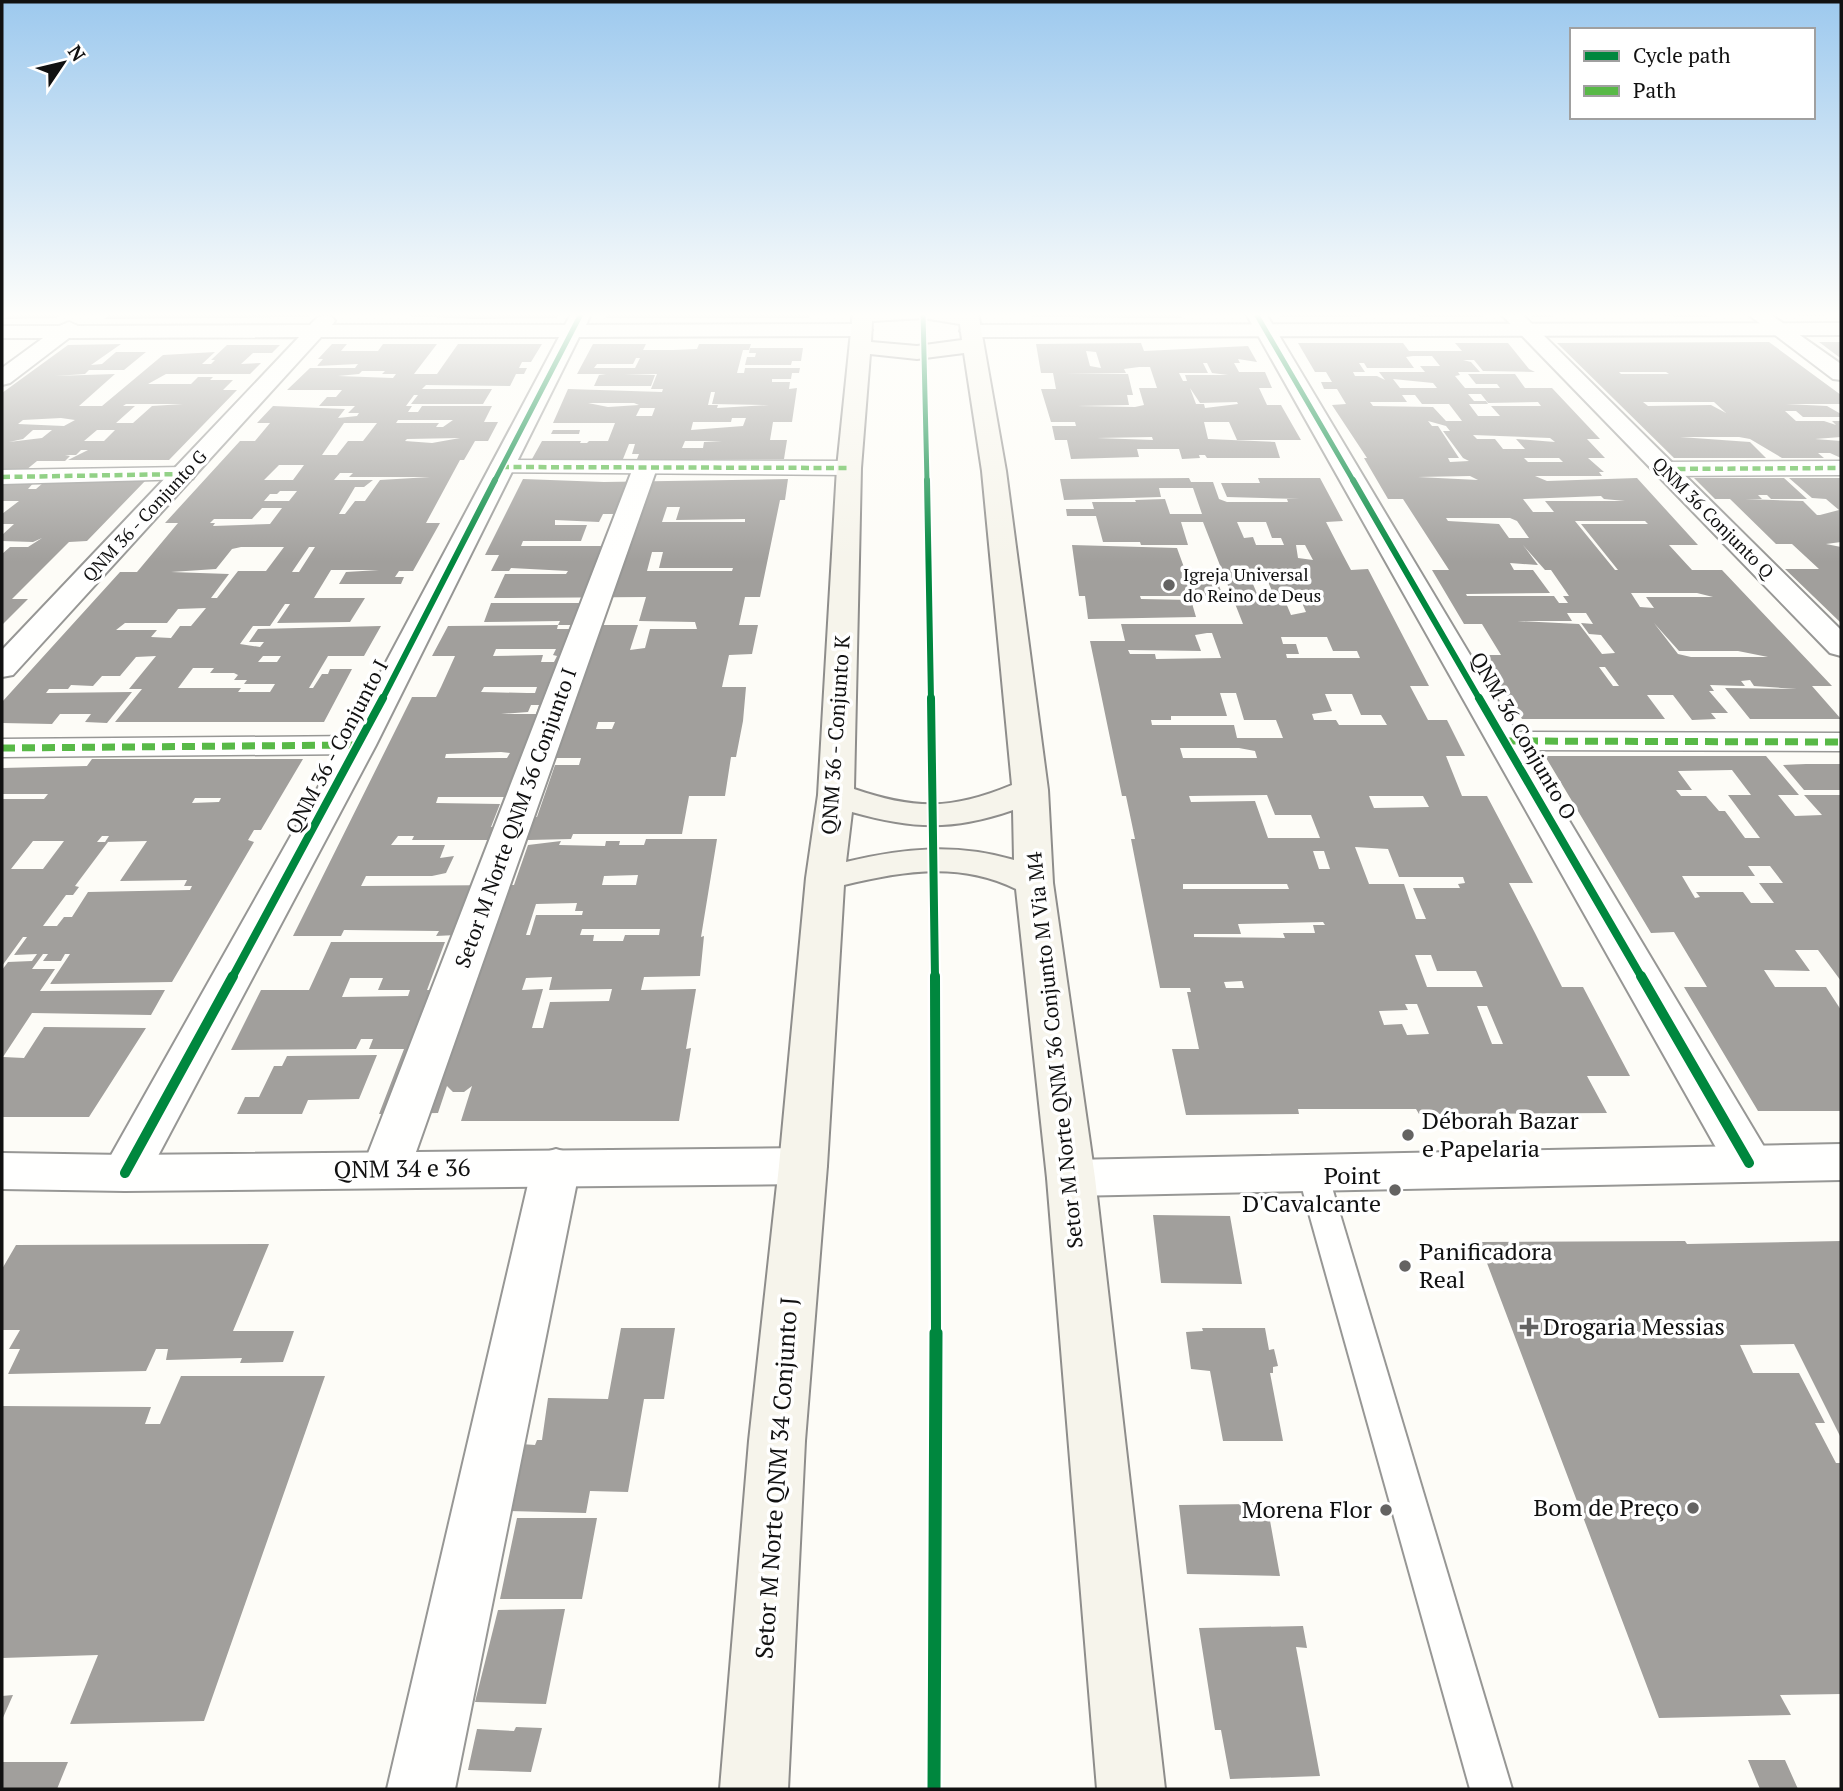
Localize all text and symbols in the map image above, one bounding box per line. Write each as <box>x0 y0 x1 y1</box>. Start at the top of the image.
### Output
north arrow <box>28 28 98 98</box>
legend <box>1570 28 1815 119</box>
text: N <box>63 40 92 67</box>
text: Cycle path <box>1633 41 1731 69</box>
text: Path <box>1633 76 1676 104</box>
street label: QNM 36 - Conjunto G <box>77 444 212 586</box>
street label: QNM 36 Conjunto Q <box>1648 451 1780 584</box>
place label: Igreja Universal do Reino de Deus <box>1183 562 1321 607</box>
marker: Igreja Universal do Reino de Deus <box>1161 577 1177 593</box>
street label: QNM 36 - Conjunto K <box>814 634 856 836</box>
street label: QNM 36 Conjunto O <box>1464 646 1583 825</box>
street label: QNM 36 - Conjunto I <box>278 654 394 839</box>
street label: Setor M Norte QNM 36 Conjunto I <box>448 664 583 972</box>
street label: Setor M Norte QNM 36 Conjunto M Via M4 <box>1019 850 1089 1250</box>
place label: Déborah Bazar e Papelaria <box>1422 1104 1579 1164</box>
marker: Déborah Bazar e Papelaria <box>1400 1127 1416 1143</box>
street label: QNM 34 e 36 <box>333 1151 471 1185</box>
place label: Point D'Cavalcante <box>1242 1159 1381 1219</box>
marker: Point D'Cavalcante <box>1387 1182 1403 1198</box>
place label: Panificadora Real <box>1419 1235 1553 1295</box>
marker: Panificadora Real <box>1397 1258 1413 1274</box>
street label: Setor M Norte QNM 34 Conjunto J <box>747 1296 805 1660</box>
place label: Drogaria Messias <box>1543 1310 1725 1342</box>
marker: Drogaria Messias <box>1521 1319 1537 1335</box>
place label: Bom de Preço <box>1534 1491 1679 1523</box>
place label: Morena Flor <box>1242 1493 1373 1525</box>
marker: Bom de Preço <box>1685 1500 1701 1516</box>
marker: Morena Flor <box>1378 1502 1394 1518</box>

